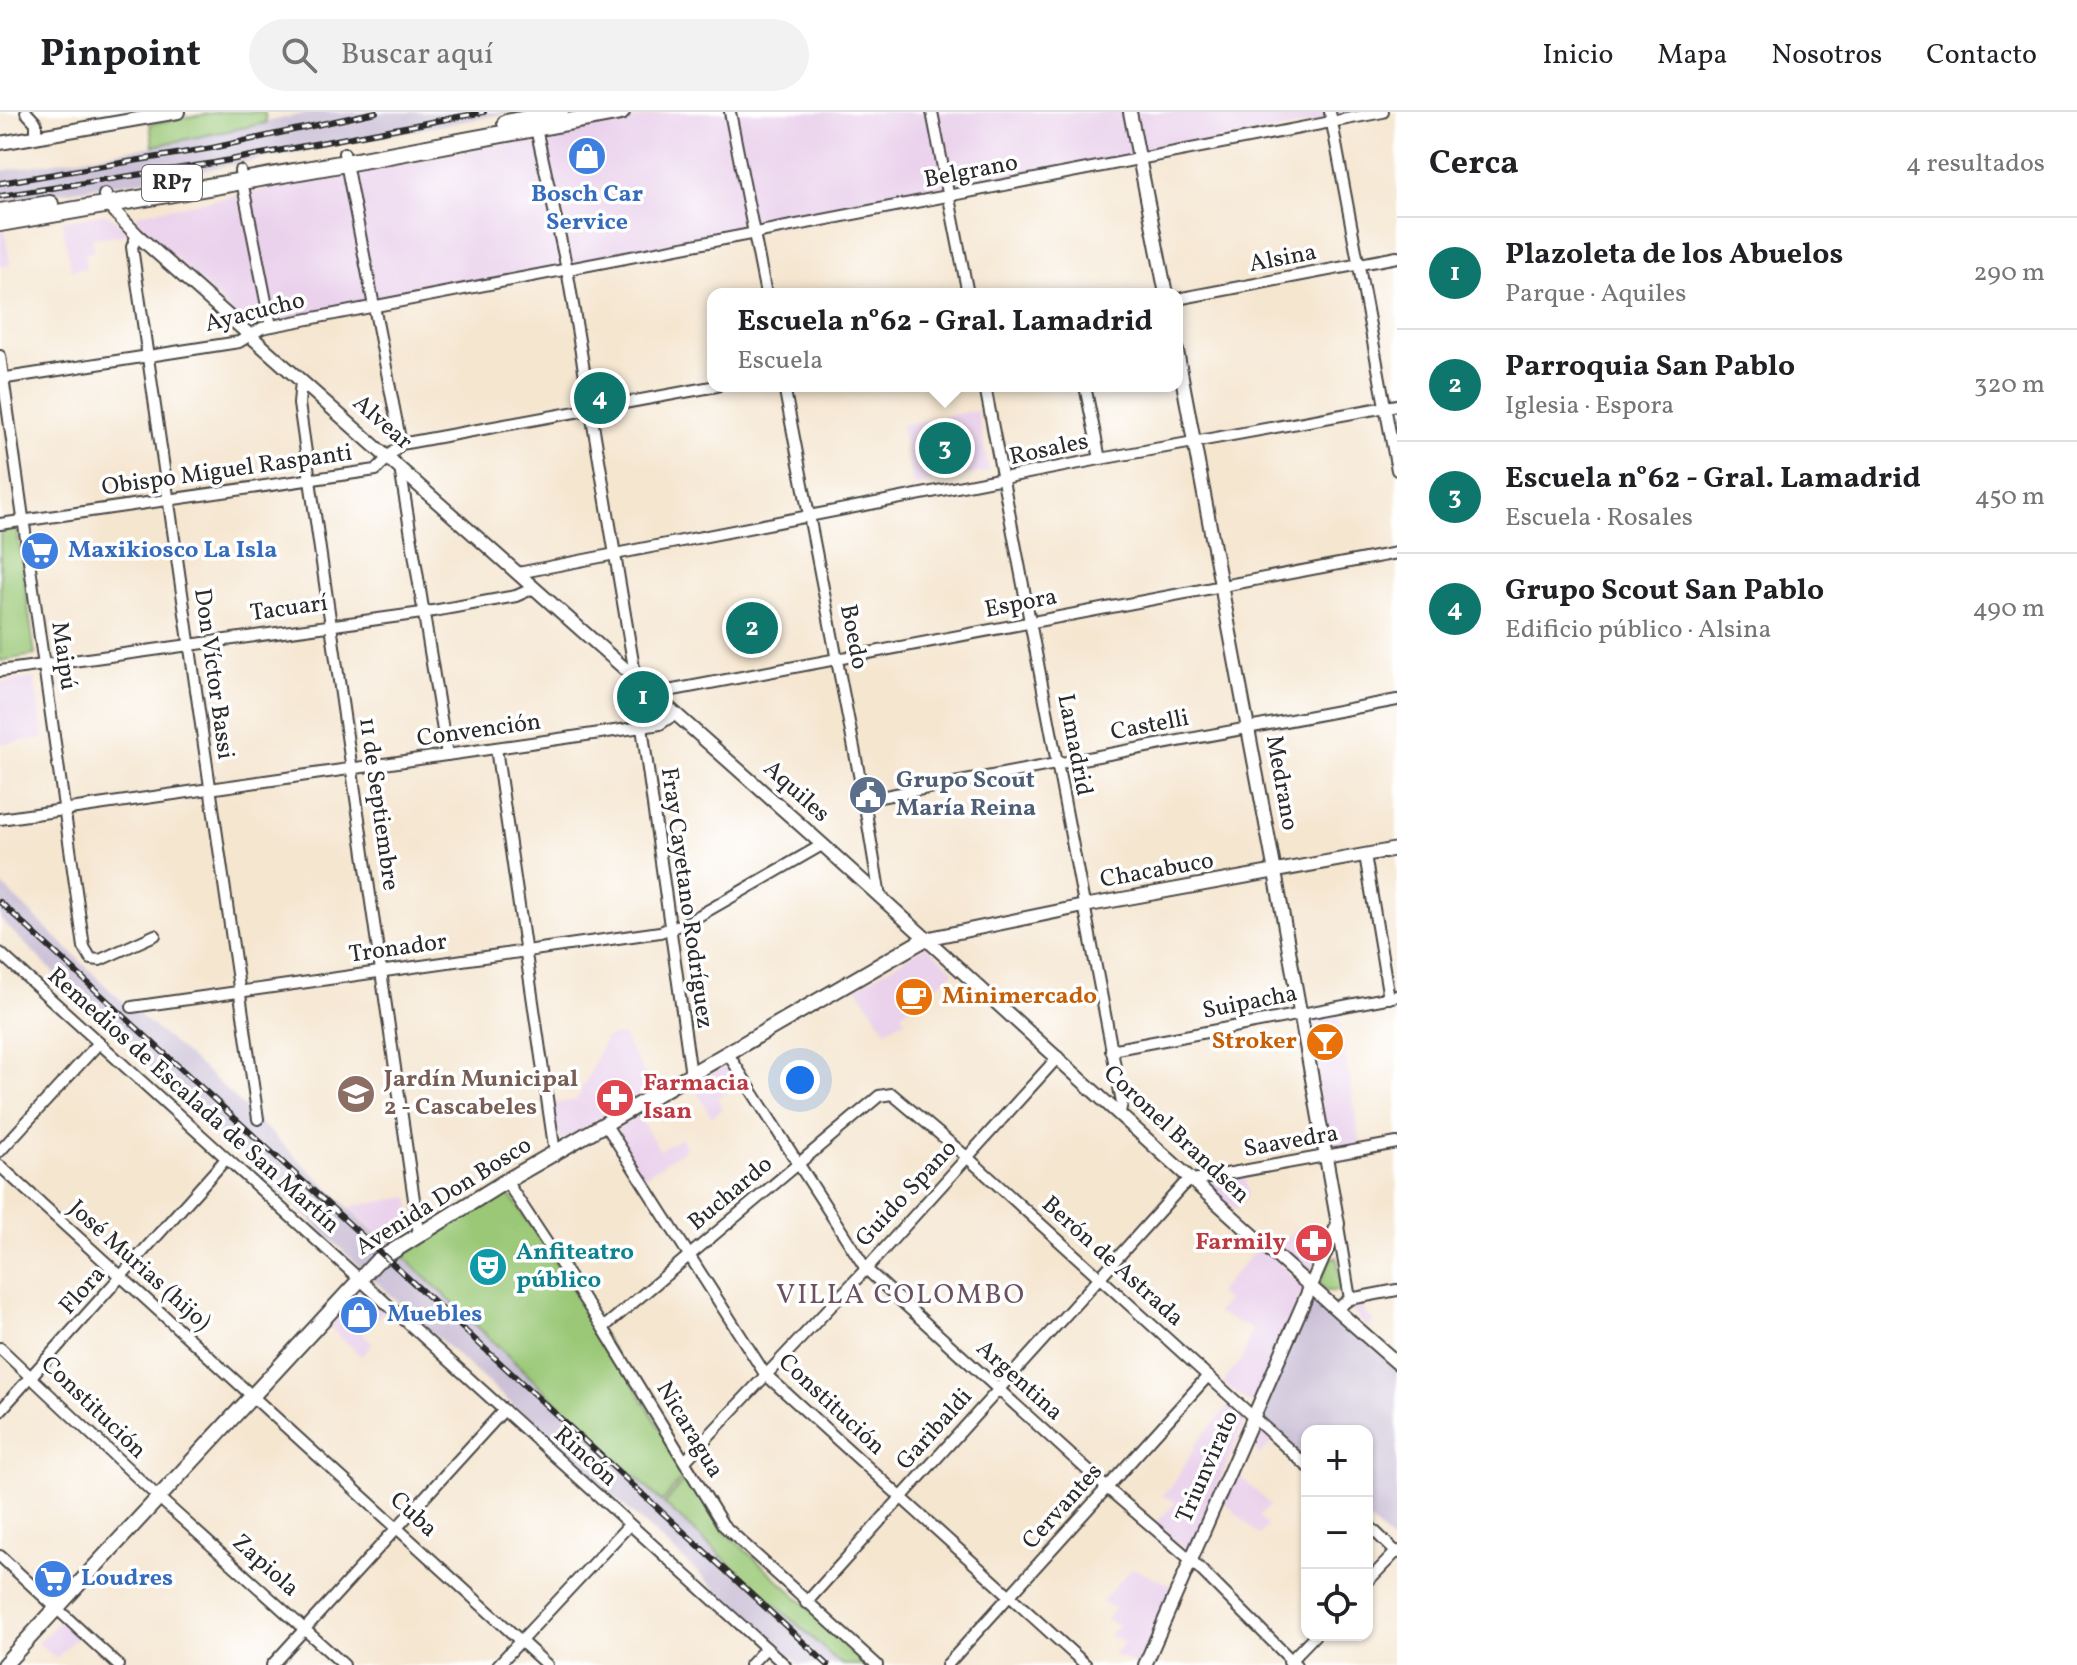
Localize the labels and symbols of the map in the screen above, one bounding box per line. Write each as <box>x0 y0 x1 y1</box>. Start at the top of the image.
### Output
shop icon: Bosch Car Service <box>566 135 608 177</box>
street label: Belgrano <box>921 146 1021 198</box>
road number: RP7 <box>142 165 202 201</box>
place label: Bosch Car Service <box>531 178 643 240</box>
street label: Alsina <box>1246 236 1320 282</box>
street label: Ayacucho <box>201 284 309 342</box>
pin: 4 <box>574 368 626 428</box>
street label: Alvear <box>344 387 420 459</box>
pin: 3 <box>919 418 971 478</box>
street label: Rosales <box>1006 425 1092 475</box>
street label: Obispo Miguel Raspanti <box>100 437 354 505</box>
supermarket icon: Maxikiosco La Isla <box>19 530 61 572</box>
place label: Maxikiosco La Isla <box>68 534 277 568</box>
street label: Espora <box>982 580 1060 628</box>
street label: Don Víctor Bassi <box>184 586 242 762</box>
street label: Tacuarí <box>248 587 330 631</box>
pin: 2 <box>726 598 778 658</box>
street label: Boedo <box>830 602 876 672</box>
street label: Maipú <box>41 620 85 692</box>
pin: 1 <box>617 667 669 727</box>
street label: Lamadrid <box>1047 691 1101 799</box>
street label: Castelli <box>1108 702 1192 750</box>
street label: Convención <box>415 705 543 757</box>
street label: 11 de Septiembre <box>349 715 407 893</box>
street label: Medrano <box>1256 733 1306 833</box>
street label: Aquiles <box>755 753 837 831</box>
place label: Grupo Scout María Reina <box>896 764 1036 826</box>
street label: Fray Cayetano Rodríguez <box>651 765 721 1031</box>
public building icon: Grupo Scout María Reina <box>847 774 889 816</box>
street label: Chacabuco <box>1098 844 1216 898</box>
street label: Tronador <box>347 925 449 973</box>
street label: Remedios de Escalada de San Martín <box>39 960 347 1242</box>
cafe icon: Minimercado <box>893 976 935 1018</box>
street label: Suipacha <box>1200 977 1300 1029</box>
place label: Minimercado <box>942 980 1097 1014</box>
bar icon: Stroker <box>1304 1021 1346 1063</box>
place label: Stroker <box>1212 1025 1297 1059</box>
street label: Coronel Brandsen <box>1095 1058 1257 1212</box>
your location <box>780 1060 820 1100</box>
place label: Jardín Municipal 2 - Cascabeles <box>383 1063 578 1125</box>
place label: Farmacia Isan <box>643 1067 749 1129</box>
school or university icon: Jardín Municipal 2 - Cascabeles <box>335 1073 377 1115</box>
pharmacy icon: Farmacia Isan <box>594 1077 636 1119</box>
street label: Saavedra <box>1241 1117 1341 1167</box>
street label: Avenida Don Bosco <box>349 1129 539 1265</box>
street label: Guido Spano <box>848 1133 966 1255</box>
street label: Buchardo <box>681 1148 781 1240</box>
street label: Berón de Astrada <box>1033 1189 1191 1335</box>
street label: José Murias (hijo) <box>60 1193 218 1339</box>
pharmacy icon: Farmily <box>1293 1222 1335 1264</box>
place label: Farmily <box>1195 1226 1287 1260</box>
place label: Anfiteatro público <box>516 1236 634 1298</box>
theatre icon: Anfiteatro público <box>467 1246 509 1288</box>
street label: Flora <box>52 1259 114 1323</box>
district label: VILLA COLOMBO <box>776 1276 1026 1315</box>
shop icon: Muebles <box>338 1294 380 1336</box>
place label: Muebles <box>387 1298 482 1332</box>
street label: Argentina <box>968 1333 1070 1429</box>
street label: Constitución <box>770 1346 892 1464</box>
street label: Constitución <box>32 1349 154 1467</box>
street label: Nicaragua <box>647 1375 731 1485</box>
street label: Garibaldi <box>889 1382 981 1478</box>
street label: Triunvirato <box>1168 1405 1248 1529</box>
street label: Rincón <box>545 1419 625 1495</box>
street label: Cervantes <box>1015 1456 1111 1558</box>
street label: Cuba <box>382 1484 444 1546</box>
street label: Zapiola <box>224 1527 306 1605</box>
supermarket icon: Loudres <box>32 1558 74 1600</box>
place label: Loudres <box>81 1562 173 1596</box>

